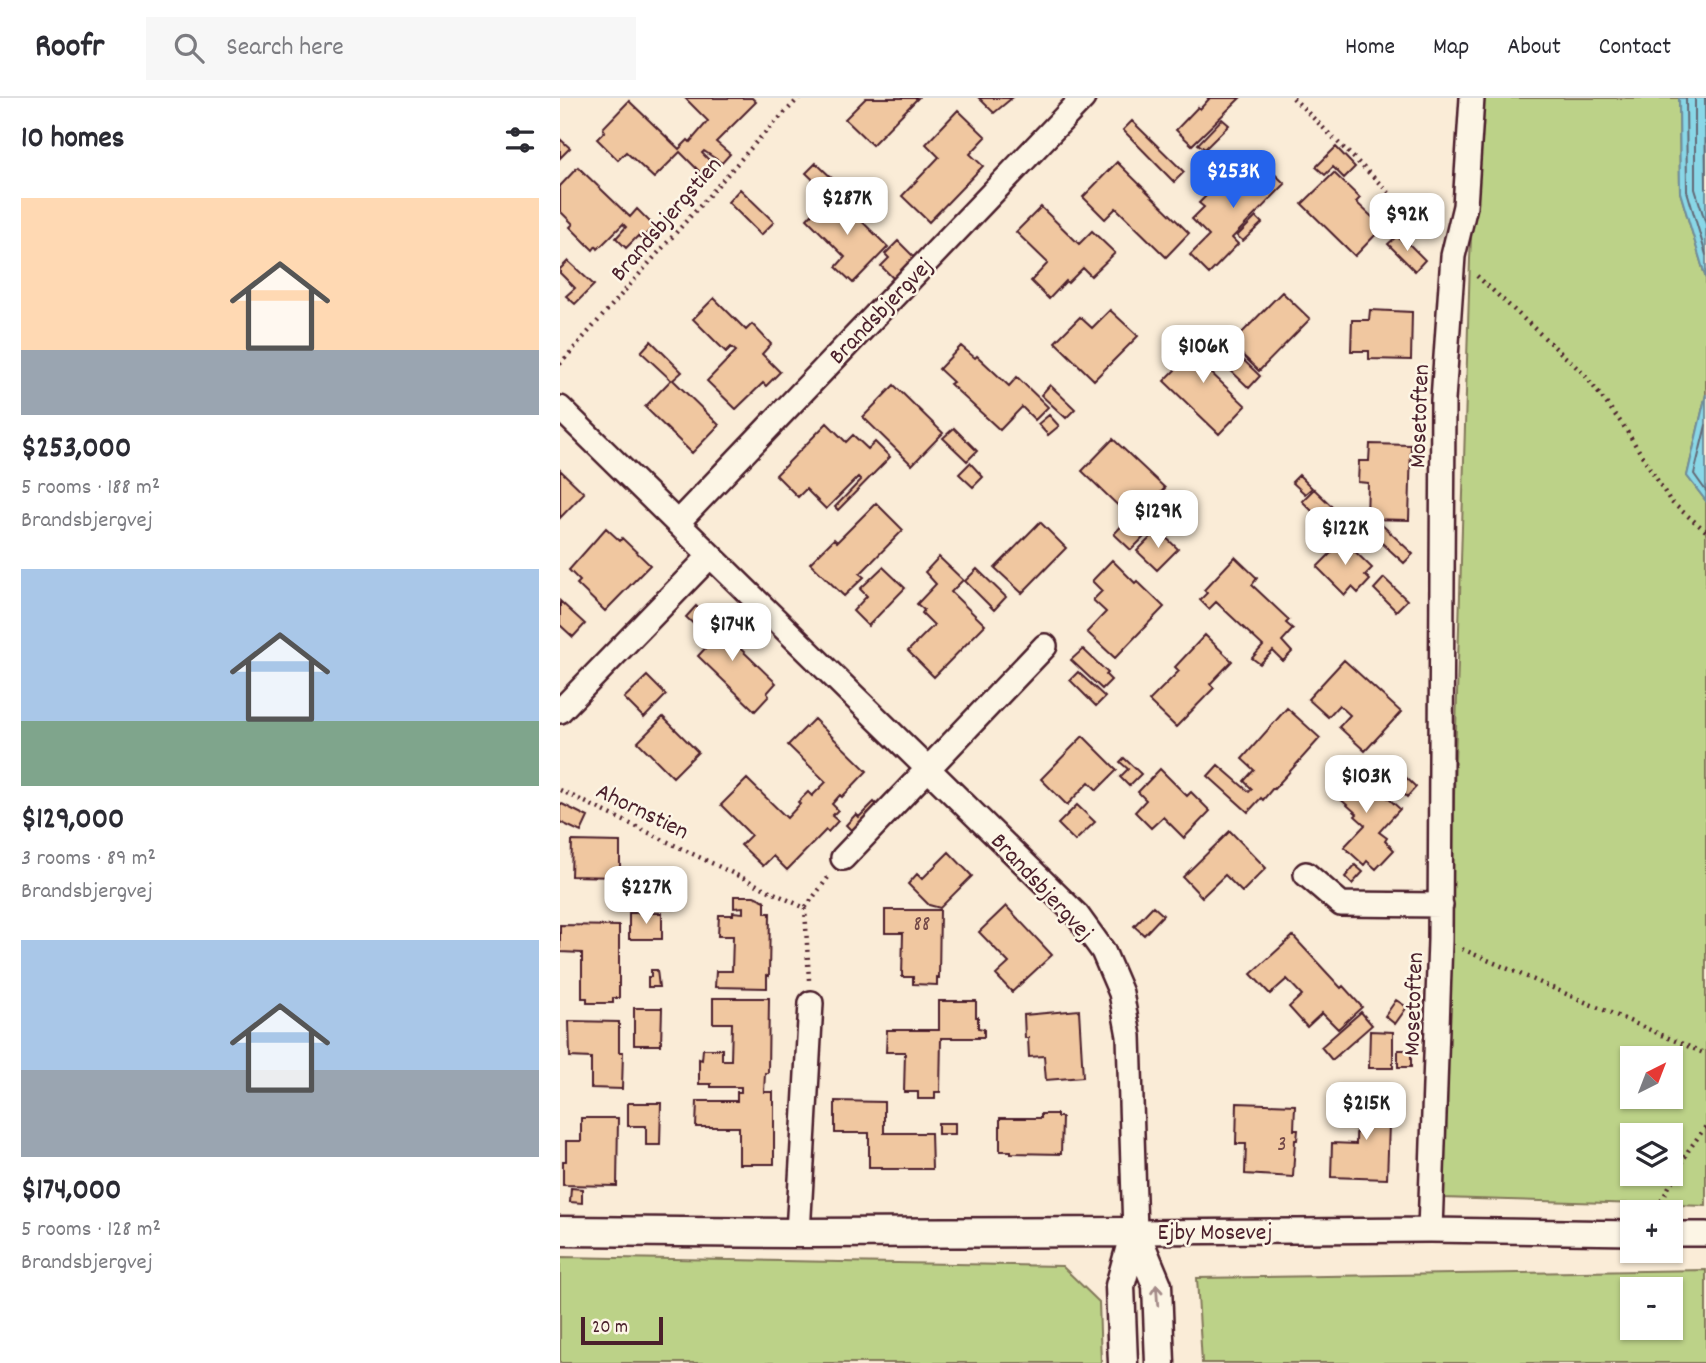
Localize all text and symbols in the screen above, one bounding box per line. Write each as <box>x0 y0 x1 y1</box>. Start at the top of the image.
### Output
search box <box>146 17 636 80</box>
text: Roofr <box>35 25 104 72</box>
icon: search <box>170 29 208 67</box>
text: Search here <box>226 30 344 67</box>
text: Home <box>1345 31 1395 65</box>
text: Map <box>1433 31 1469 65</box>
text: About <box>1507 31 1561 65</box>
text: Contact <box>1599 31 1671 65</box>
text: 10 homes <box>21 119 124 162</box>
icon: filters <box>501 121 539 159</box>
street label: Brandsbjergstien <box>603 150 731 290</box>
pin: $253K <box>1184 150 1282 210</box>
text: $253K <box>1206 156 1260 189</box>
pin: $287K <box>798 178 896 237</box>
text: $287K <box>822 183 872 216</box>
pin: $92K <box>1366 194 1448 253</box>
text: $92K <box>1386 199 1428 232</box>
icon: home <box>217 243 343 369</box>
street label: Brandsbjergvej <box>822 251 942 373</box>
pin: $106K <box>1154 326 1252 385</box>
text: $106K <box>1177 331 1229 364</box>
street label: Mosetoften <box>1402 364 1440 469</box>
text: $253,000 <box>21 429 131 472</box>
text: 5 rooms · 188 m² <box>21 472 160 505</box>
pin: $129K <box>1109 490 1207 550</box>
text: $129K <box>1134 496 1182 529</box>
text: Brandsbjergvej <box>21 505 153 538</box>
pin: $122K <box>1296 508 1394 567</box>
text: $122K <box>1321 513 1369 546</box>
pin: $174K <box>683 603 781 663</box>
text: $174K <box>709 609 755 642</box>
icon: home <box>217 614 343 740</box>
pin: $103K <box>1317 756 1415 815</box>
text: $103K <box>1341 761 1391 794</box>
street label: Ahornstien <box>589 776 694 850</box>
text: $129,000 <box>21 800 124 843</box>
street label: Brandsbjergvej <box>981 826 1100 950</box>
text: 3 rooms · 89 m² <box>21 843 156 876</box>
pin: $227K <box>597 866 695 926</box>
text: $227K <box>620 872 672 905</box>
text: Brandsbjergvej <box>21 876 153 909</box>
house number: 88 <box>914 911 930 941</box>
street label: Mosetoften <box>1396 952 1434 1057</box>
icon: home <box>217 985 343 1111</box>
north arrow <box>1620 1046 1684 1110</box>
map controls <box>1620 1046 1683 1340</box>
pin: $215K <box>1317 1082 1415 1142</box>
text: $215K <box>1342 1088 1390 1121</box>
button: layers <box>1620 1123 1683 1186</box>
house number: 3 <box>1277 1131 1287 1161</box>
text: $174,000 <box>21 1171 121 1214</box>
button: + <box>1620 1200 1683 1263</box>
text: 5 rooms · 128 m² <box>21 1214 161 1247</box>
street label: Ejby Mosevej <box>1157 1217 1273 1251</box>
text: Brandsbjergvej <box>21 1247 153 1280</box>
button: − <box>1620 1277 1683 1340</box>
one-way arrow <box>1150 1284 1163 1307</box>
scale bar <box>581 1314 663 1346</box>
text: 20 m <box>592 1315 628 1342</box>

